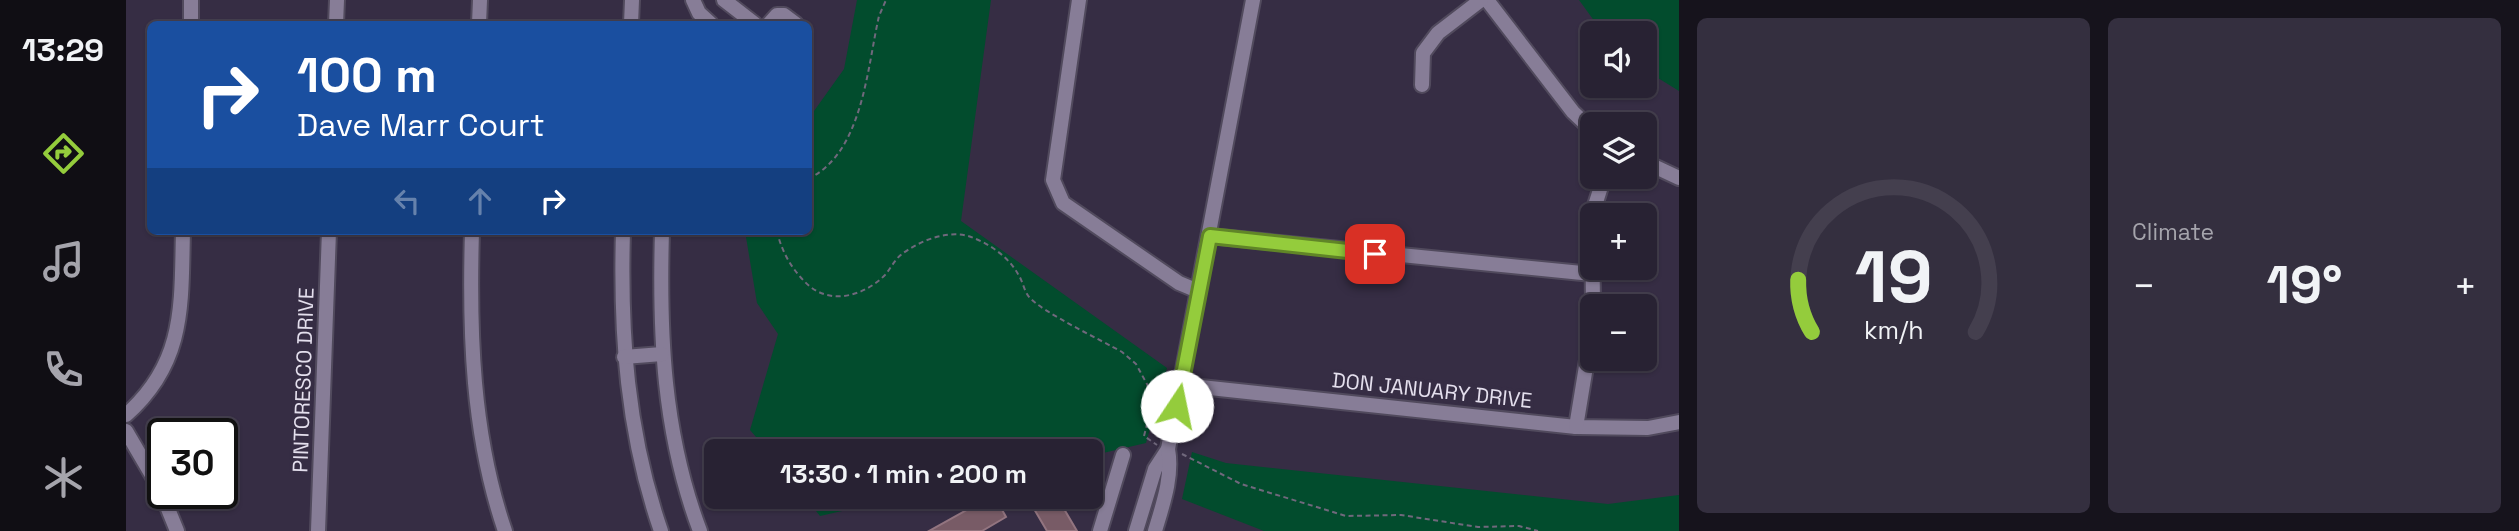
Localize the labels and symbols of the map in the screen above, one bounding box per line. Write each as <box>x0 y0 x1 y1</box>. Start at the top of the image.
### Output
pin <box>1345 224 1405 284</box>
street label: PINTORESCO DRIVE <box>286 287 320 473</box>
street label: DON JANUARY DRIVE <box>1331 366 1533 414</box>
position arrow <box>1140 369 1214 443</box>
speed limit sign: 30 <box>147 418 238 509</box>

